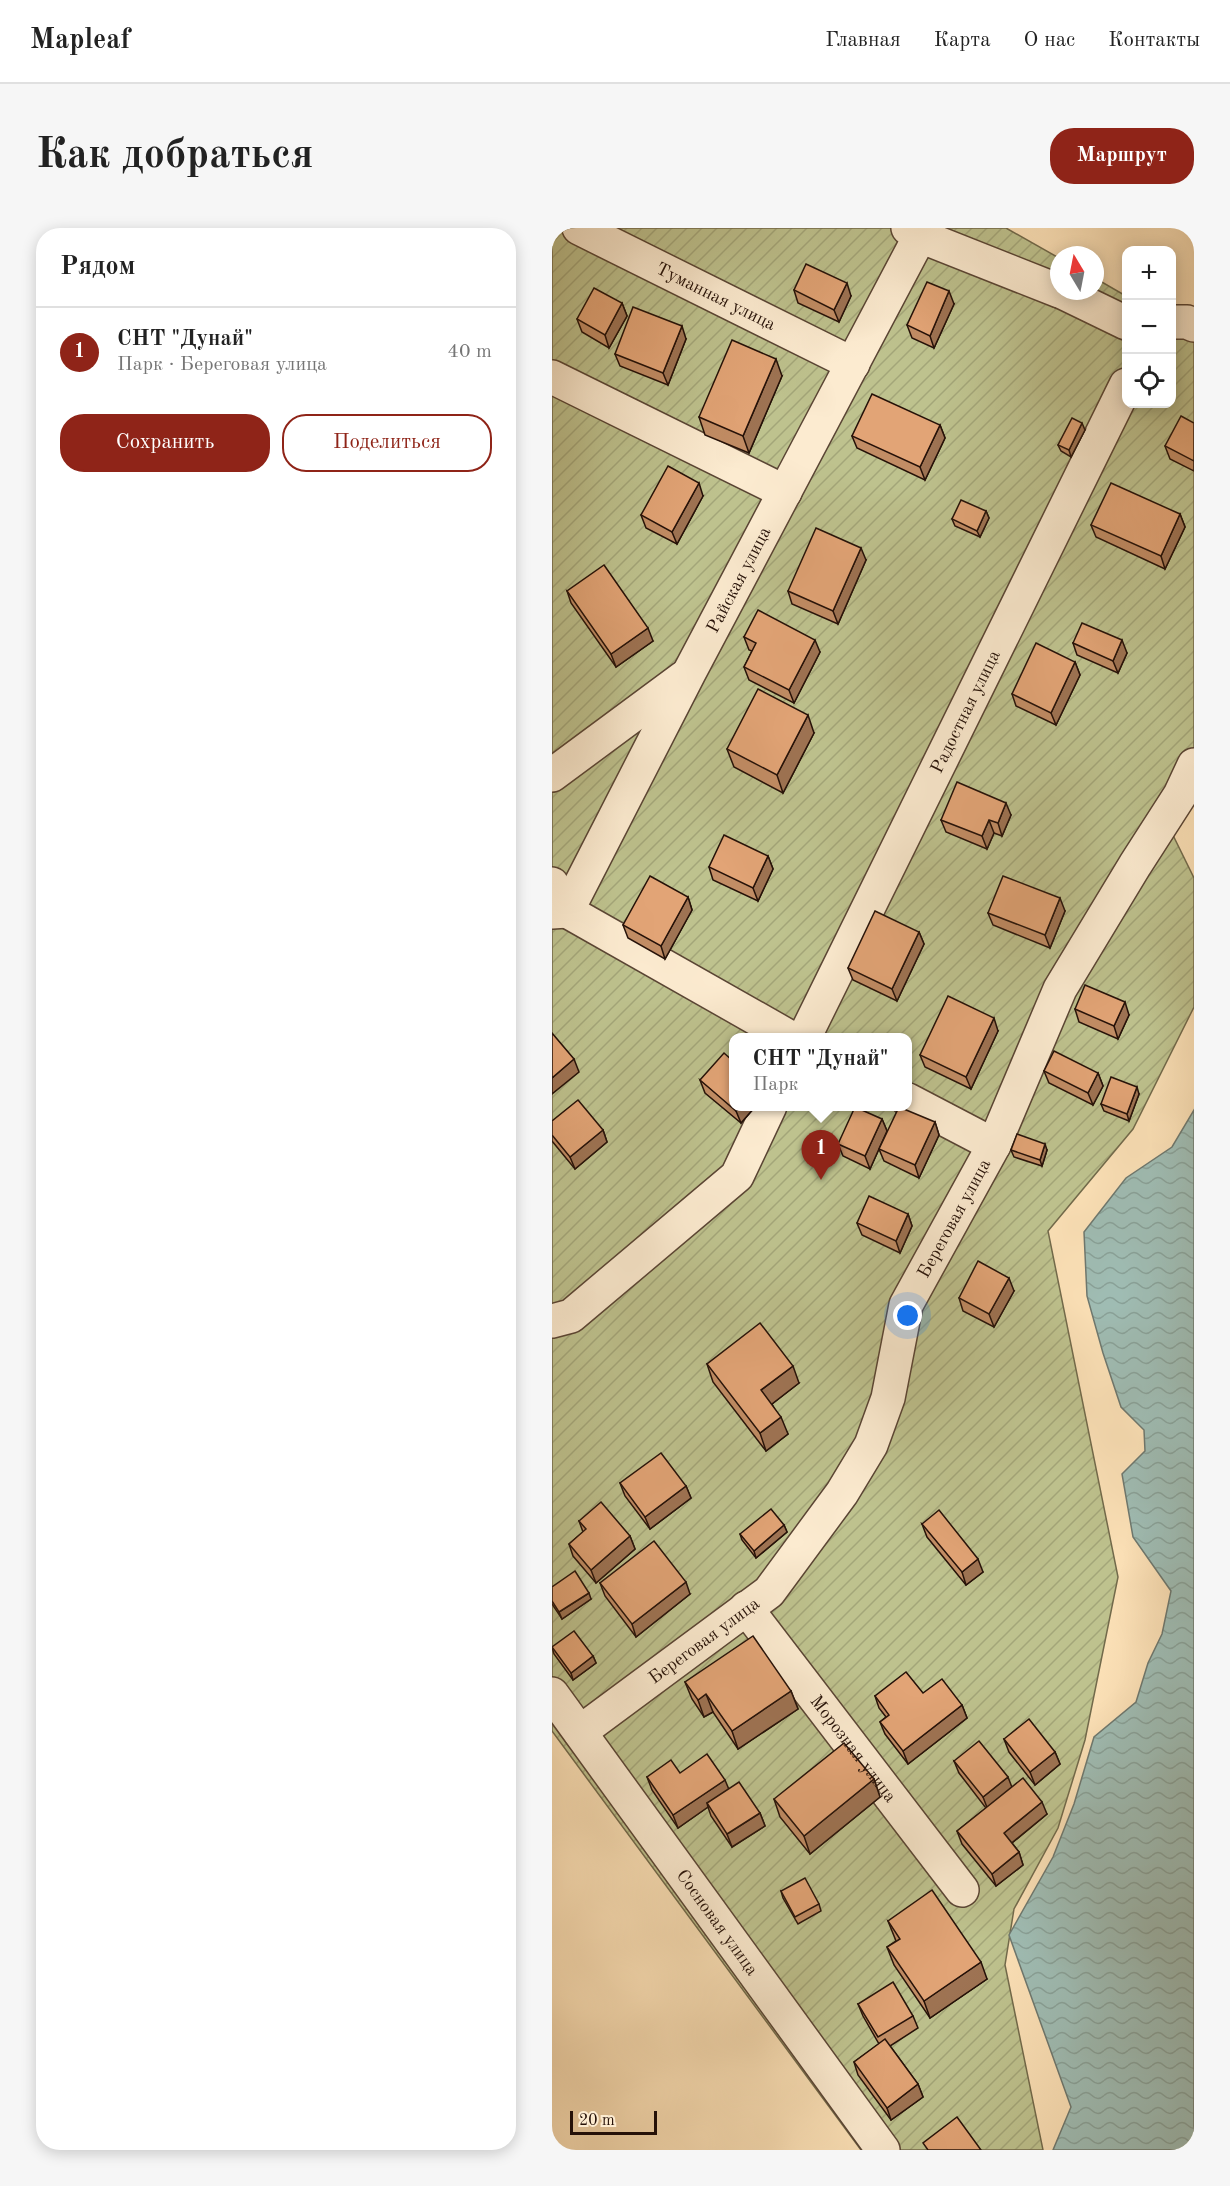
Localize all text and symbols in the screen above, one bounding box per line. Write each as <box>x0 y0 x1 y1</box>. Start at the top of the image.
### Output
text: Mapleaf <box>30 27 130 55</box>
text: Главная <box>825 30 901 51</box>
text: Карта <box>934 30 991 51</box>
text: О нас <box>1024 30 1075 51</box>
text: Контакты <box>1108 30 1200 51</box>
button: Маршрут <box>1050 128 1194 184</box>
text: Как добраться <box>36 135 313 177</box>
north arrow <box>1050 246 1104 300</box>
map controls <box>1122 246 1176 408</box>
button: + <box>1122 246 1176 300</box>
text: Рядом <box>60 254 135 280</box>
street label: Туманная улица <box>653 260 778 334</box>
button: − <box>1122 300 1176 354</box>
text: СНТ "Дунай" <box>117 328 253 350</box>
text: 1 <box>74 342 85 362</box>
text: 40 m <box>447 342 492 362</box>
button: locate <box>1122 354 1176 408</box>
text: Парк · Береговая улица <box>117 355 327 375</box>
button: Сохранить <box>60 414 270 472</box>
button: Поделиться <box>282 414 492 472</box>
street label: Райская улица <box>704 524 775 636</box>
street label: Радостная улица <box>928 648 1004 776</box>
popup <box>729 1033 912 1111</box>
text: СНТ "Дунай" <box>753 1048 888 1070</box>
text: Парк <box>753 1075 799 1095</box>
pin: 1 <box>802 1130 840 1180</box>
street label: Береговая улица <box>915 1156 994 1281</box>
your location <box>893 1301 922 1330</box>
street label: Береговая улица <box>646 1594 763 1688</box>
street label: Морозная улица <box>806 1692 899 1806</box>
street label: Сосновая улица <box>673 1867 761 1979</box>
scale bar <box>570 2108 657 2136</box>
text: 20 m <box>579 2113 615 2129</box>

